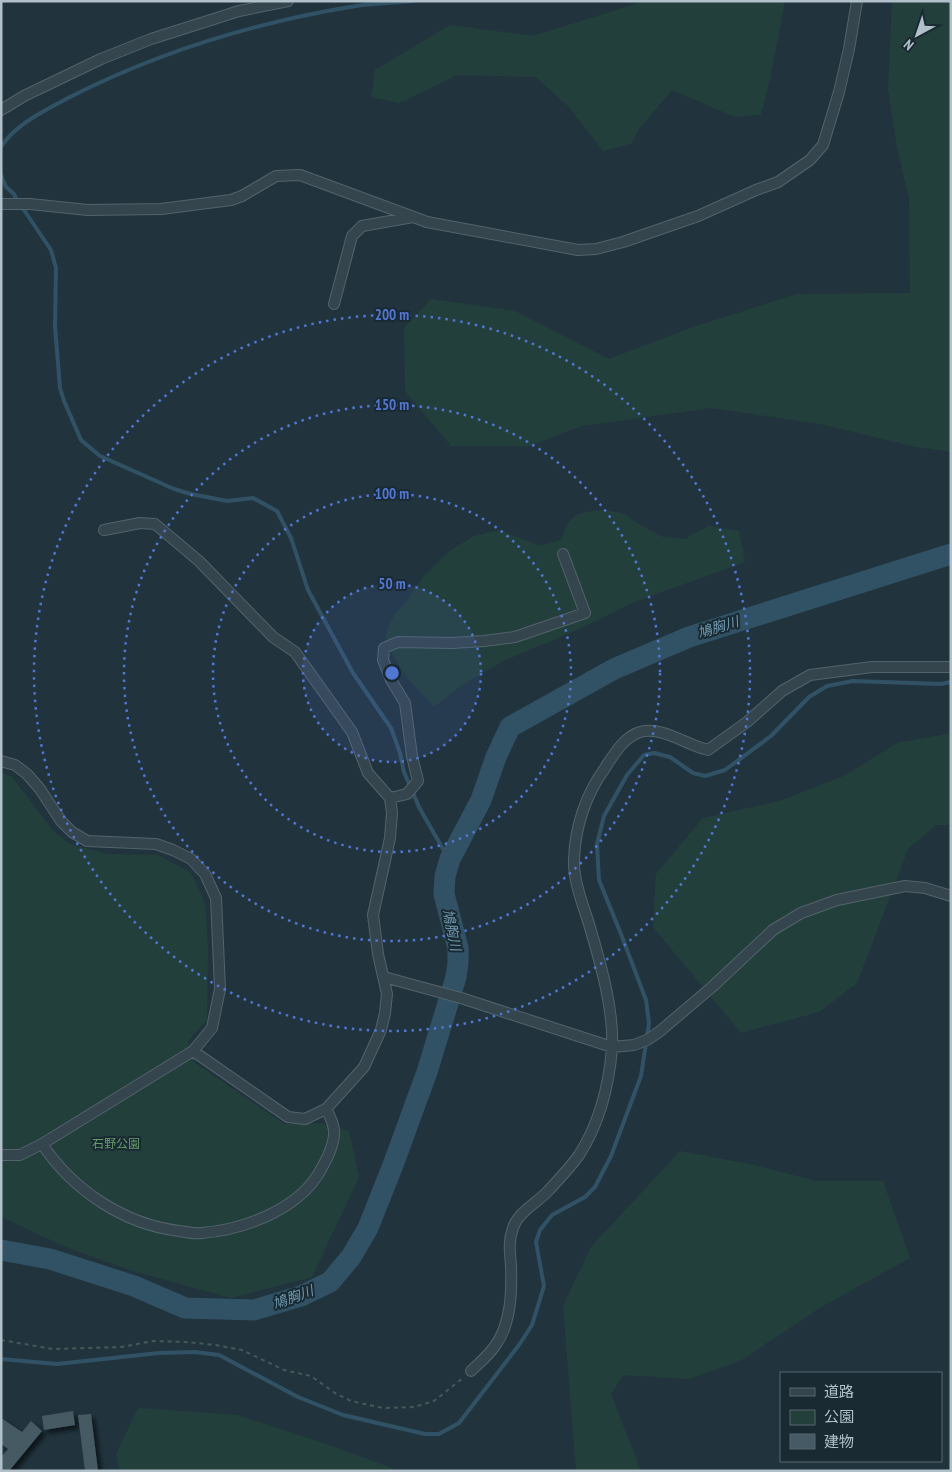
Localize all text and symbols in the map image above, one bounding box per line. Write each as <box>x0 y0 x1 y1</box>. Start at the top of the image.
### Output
north arrow <box>892 10 942 60</box>
text: N <box>900 36 917 54</box>
text: 200 m <box>375 305 409 324</box>
text: 150 m <box>375 395 409 414</box>
text: 100 m <box>375 484 409 503</box>
text: 50 m <box>378 574 406 593</box>
water label: 鳩胸川 <box>695 612 743 642</box>
centre of rings <box>383 664 401 682</box>
water label: 鳩胸川 <box>439 908 466 954</box>
park label: 石野公園 <box>92 1136 140 1151</box>
water label: 鳩胸川 <box>270 1281 318 1313</box>
legend <box>780 1372 942 1462</box>
text: 道路 <box>824 1382 854 1401</box>
text: 公園 <box>824 1407 854 1426</box>
text: 建物 <box>824 1432 854 1451</box>

